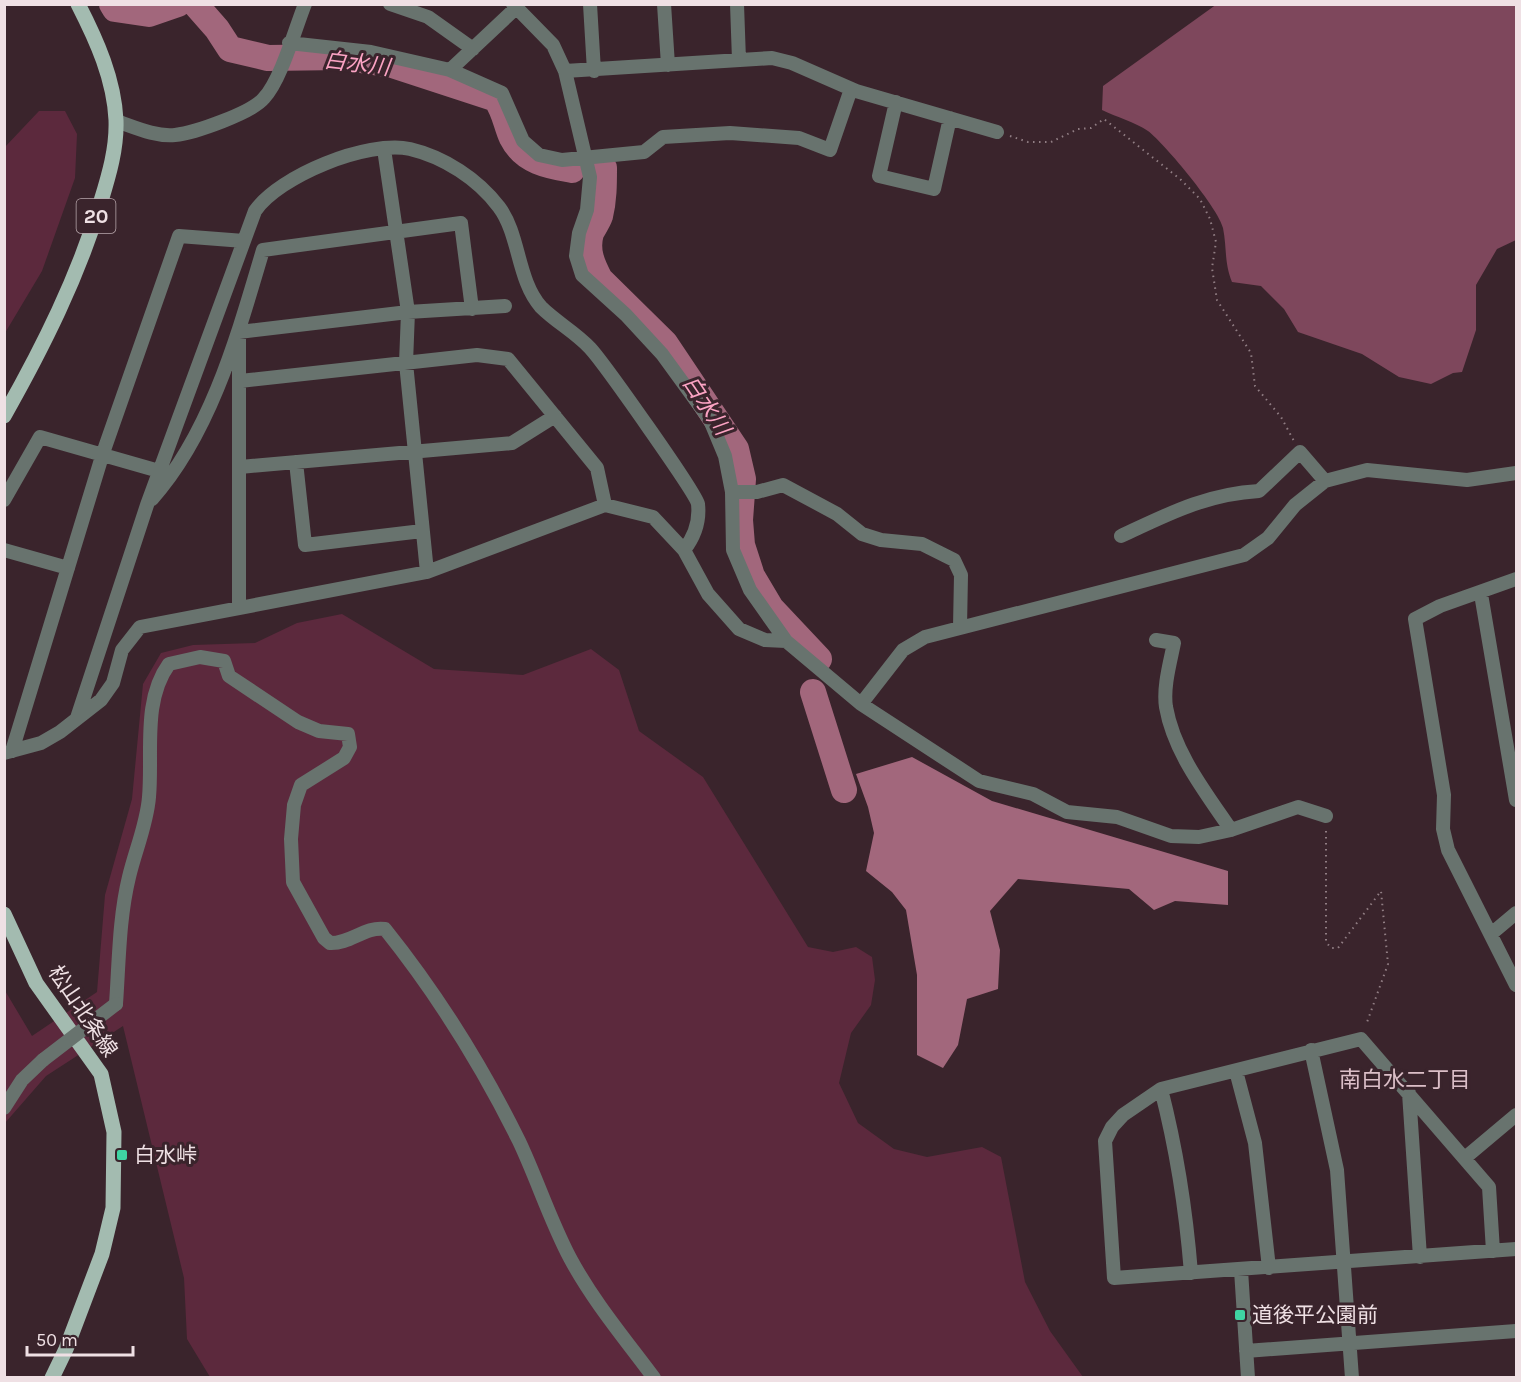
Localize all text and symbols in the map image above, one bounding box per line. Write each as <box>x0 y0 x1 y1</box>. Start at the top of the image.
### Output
water label: 白水川 <box>323 47 393 81</box>
road number: 20 <box>76 199 116 233</box>
water label: 白水川 <box>677 371 737 442</box>
street label: 松山北条線 <box>44 961 122 1061</box>
district label: 南白水二丁目 <box>1339 1067 1471 1093</box>
place label: 白水峠 <box>134 1143 197 1167</box>
marker: 白水峠 <box>115 1148 129 1162</box>
place label: 道後平公園前 <box>1252 1303 1378 1327</box>
marker: 道後平公園前 <box>1233 1308 1247 1322</box>
scale bar <box>27 1319 134 1357</box>
text: 50 m <box>36 1329 78 1351</box>

